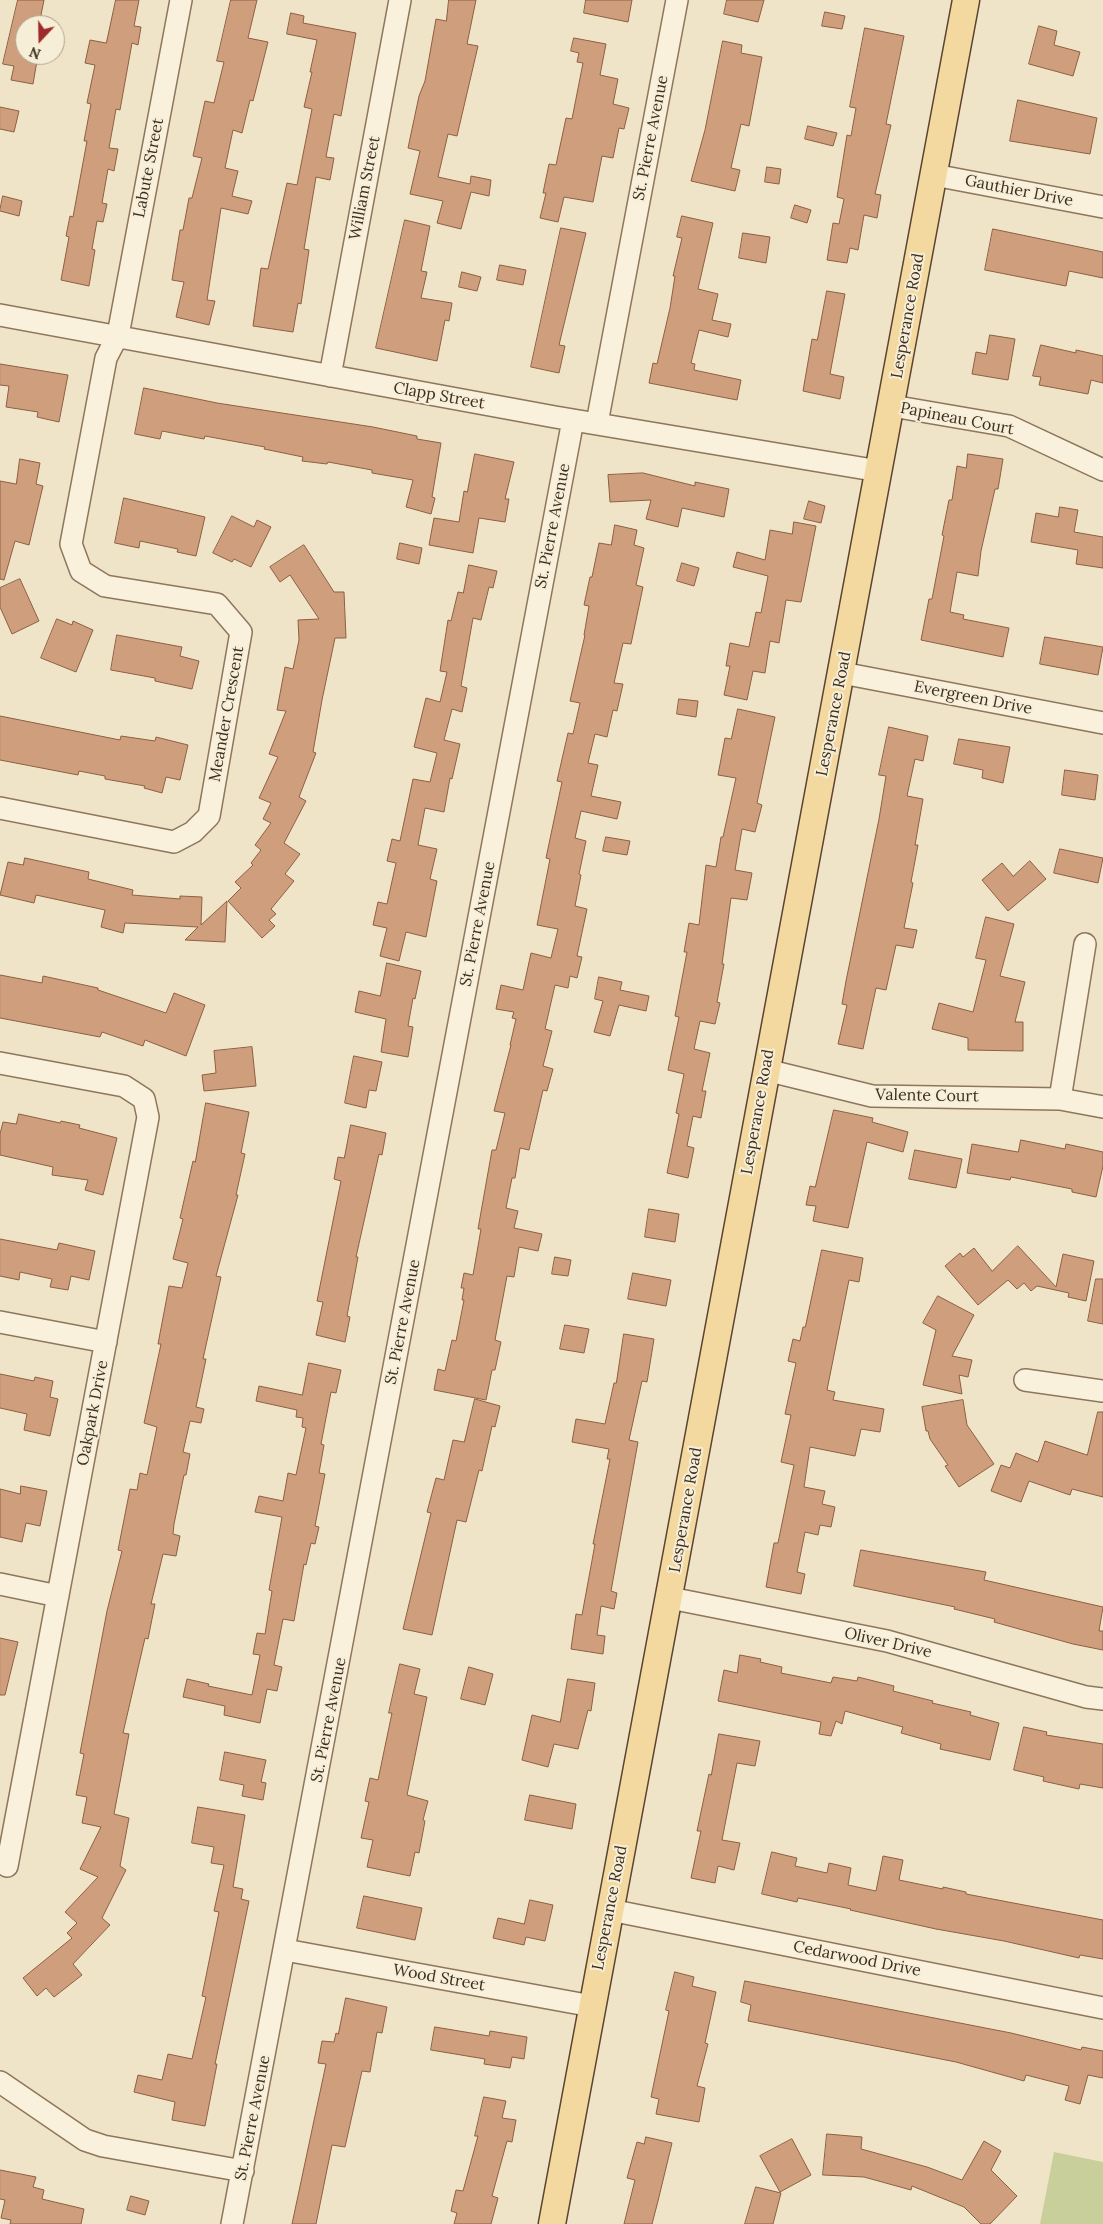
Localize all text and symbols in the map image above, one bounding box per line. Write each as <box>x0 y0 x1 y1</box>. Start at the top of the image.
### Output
north arrow <box>15 15 65 65</box>
text: N <box>27 43 43 63</box>
street label: St. Pierre Avenue <box>629 74 673 202</box>
street label: Labute Street <box>130 117 168 219</box>
street label: William Street <box>346 134 384 242</box>
street label: Gauthier Drive <box>963 171 1075 211</box>
street label: Lesperance Road <box>888 252 928 380</box>
street label: Clapp Street <box>392 379 486 413</box>
street label: Papineau Court <box>898 399 1016 439</box>
street label: St. Pierre Avenue <box>531 462 575 590</box>
street label: Meander Crescent <box>206 645 248 783</box>
street label: Lesperance Road <box>812 650 856 778</box>
street label: Evergreen Drive <box>912 677 1034 719</box>
street label: St. Pierre Avenue <box>456 860 500 988</box>
street label: Lesperance Road <box>738 1048 778 1176</box>
street label: Valente Court <box>875 1085 979 1107</box>
street label: St. Pierre Avenue <box>381 1258 425 1386</box>
street label: Oakpark Drive <box>73 1359 113 1467</box>
street label: Lesperance Road <box>666 1446 706 1574</box>
street label: Oliver Drive <box>842 1624 934 1662</box>
street label: St. Pierre Avenue <box>307 1656 351 1784</box>
street label: Lesperance Road <box>588 1844 632 1972</box>
street label: Cedarwood Drive <box>791 1937 923 1981</box>
street label: Wood Street <box>391 1960 487 1996</box>
street label: St. Pierre Avenue <box>231 2054 275 2182</box>

